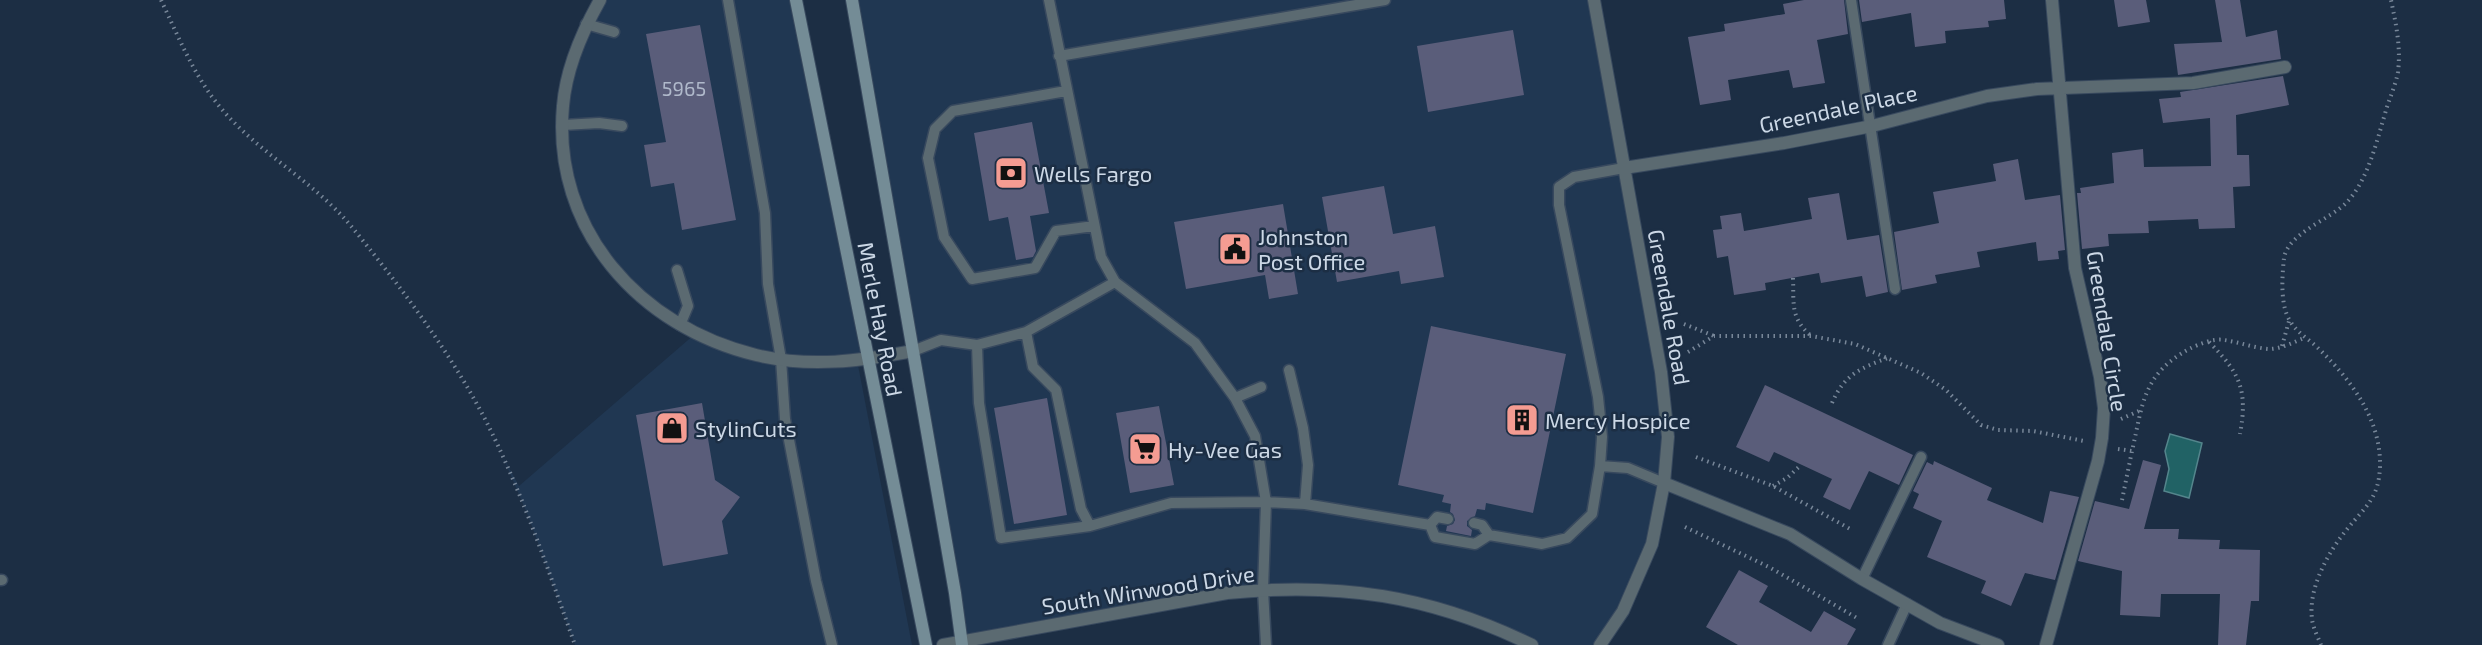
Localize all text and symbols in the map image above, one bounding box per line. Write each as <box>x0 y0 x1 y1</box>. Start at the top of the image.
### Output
house number: 5965 <box>662 76 706 100</box>
street label: Greendale Place <box>1757 79 1919 137</box>
bank icon: Wells Fargo <box>993 155 1029 191</box>
place label: Wells Fargo <box>1034 160 1152 186</box>
place label: Johnston Post Office <box>1258 223 1365 274</box>
street label: Greendale Road <box>1644 227 1696 387</box>
public building icon: Johnston Post Office <box>1217 231 1253 267</box>
street label: Merle Hay Road <box>853 240 909 398</box>
street label: Greendale Circle <box>2082 249 2134 413</box>
building icon: Mercy Hospice <box>1504 402 1540 438</box>
place label: Mercy Hospice <box>1545 407 1690 433</box>
shop icon: StylinCuts <box>654 410 690 446</box>
place label: StylinCuts <box>695 415 797 441</box>
supermarket icon: Hy-Vee Gas <box>1127 431 1163 467</box>
place label: Hy-Vee Gas <box>1168 436 1282 462</box>
street label: South Winwood Drive <box>1040 559 1256 619</box>

